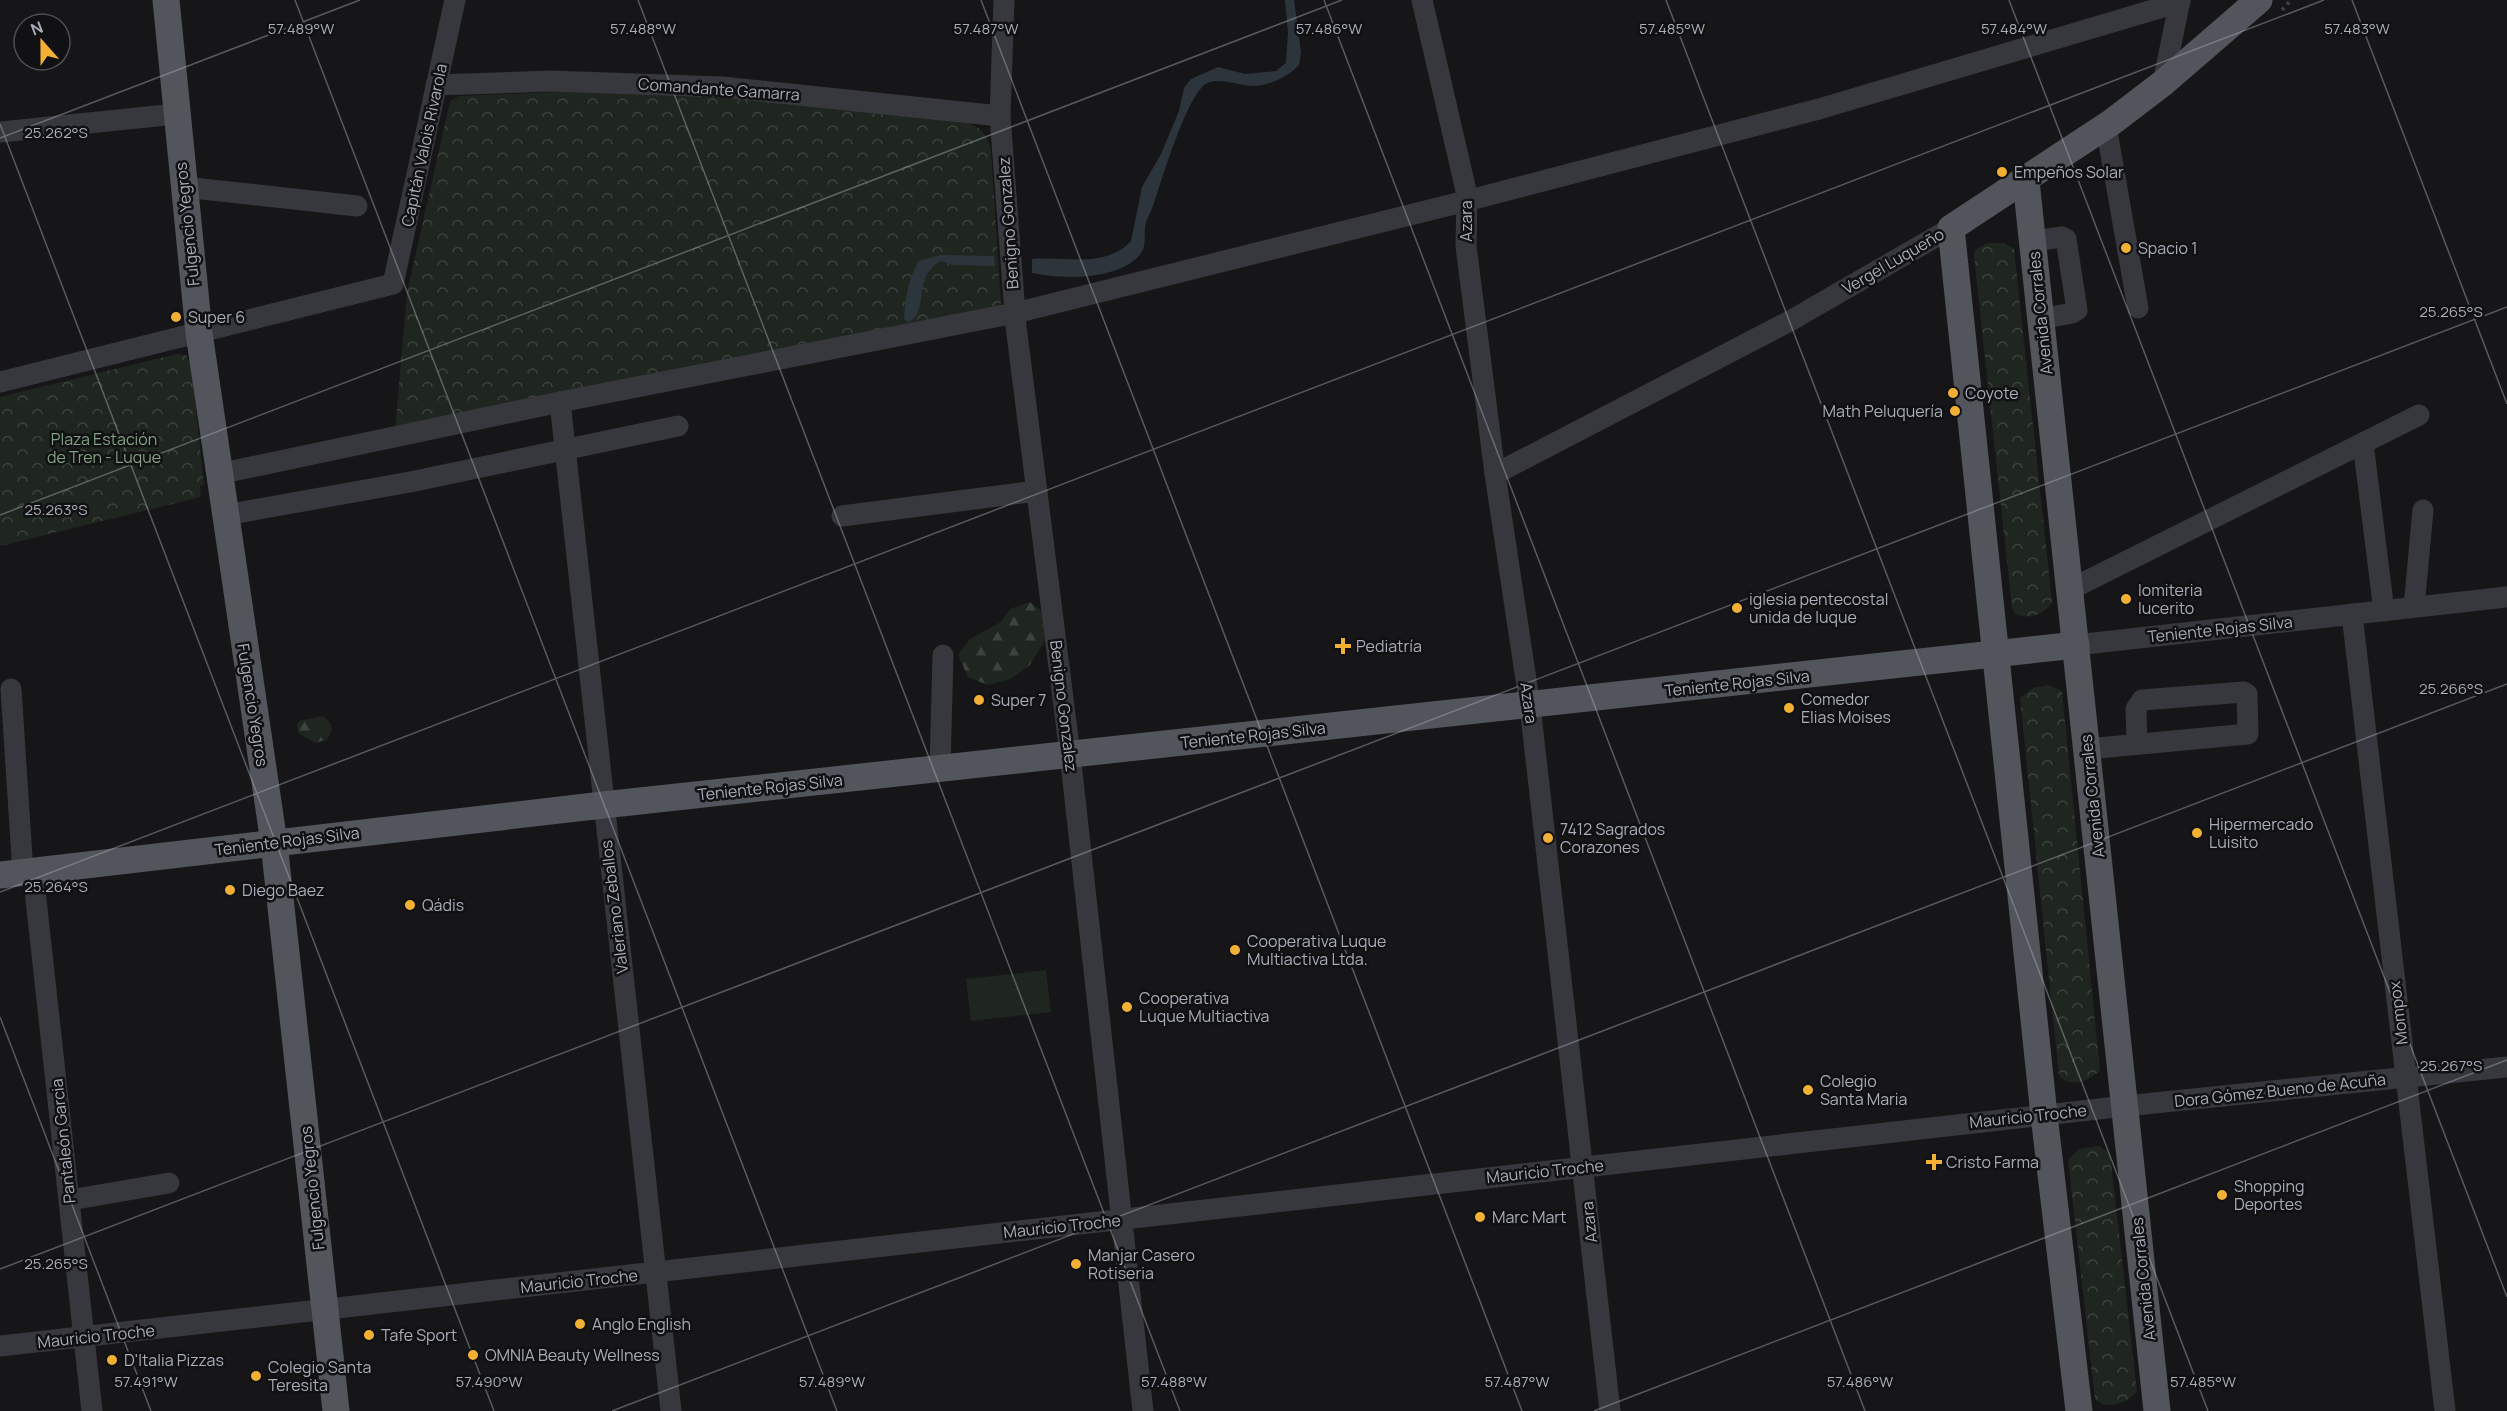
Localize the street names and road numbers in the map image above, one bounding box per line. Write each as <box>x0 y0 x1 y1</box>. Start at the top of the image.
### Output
street label: Capitán Valois Rivarola <box>396 62 452 228</box>
street label: Comandante Gamarra <box>637 72 801 106</box>
street label: Benigno Gonzalez <box>992 156 1024 290</box>
street label: Fulgencio Yegros <box>170 161 204 287</box>
street label: Azara <box>1455 200 1477 242</box>
street label: Vergel Luqueño <box>1838 223 1948 299</box>
street label: Avenida Corrales <box>2023 250 2057 376</box>
street label: Teniente Rojas Silva <box>2146 610 2294 648</box>
street label: Benigno Gonzalez <box>1045 639 1083 773</box>
street label: Fulgencio Yegros <box>232 642 274 768</box>
street label: Teniente Rojas Silva <box>1663 664 1811 702</box>
street label: Azara <box>1515 681 1543 725</box>
street label: Teniente Rojas Silva <box>1179 716 1327 754</box>
street label: Avenida Corrales <box>2075 733 2109 859</box>
street label: Teniente Rojas Silva <box>696 768 844 806</box>
street label: Teniente Rojas Silva <box>213 821 361 861</box>
street label: Valeriano Zeballos <box>595 839 633 975</box>
street label: Mompox <box>2383 979 2413 1046</box>
street label: Dora Gómez Bueno de Acuña <box>2173 1068 2387 1112</box>
street label: Pantaleón Garcia <box>46 1078 80 1204</box>
street label: Mauricio Troche <box>1968 1099 2088 1133</box>
street label: Fulgencio Yegros <box>295 1125 329 1251</box>
street label: Mauricio Troche <box>1485 1154 1605 1188</box>
street label: Azara <box>1576 1200 1602 1244</box>
street label: Mauricio Troche <box>1002 1209 1122 1243</box>
street label: Avenida Corrales <box>2126 1216 2160 1342</box>
street label: Mauricio Troche <box>519 1264 639 1298</box>
street label: Mauricio Troche <box>36 1319 156 1353</box>

